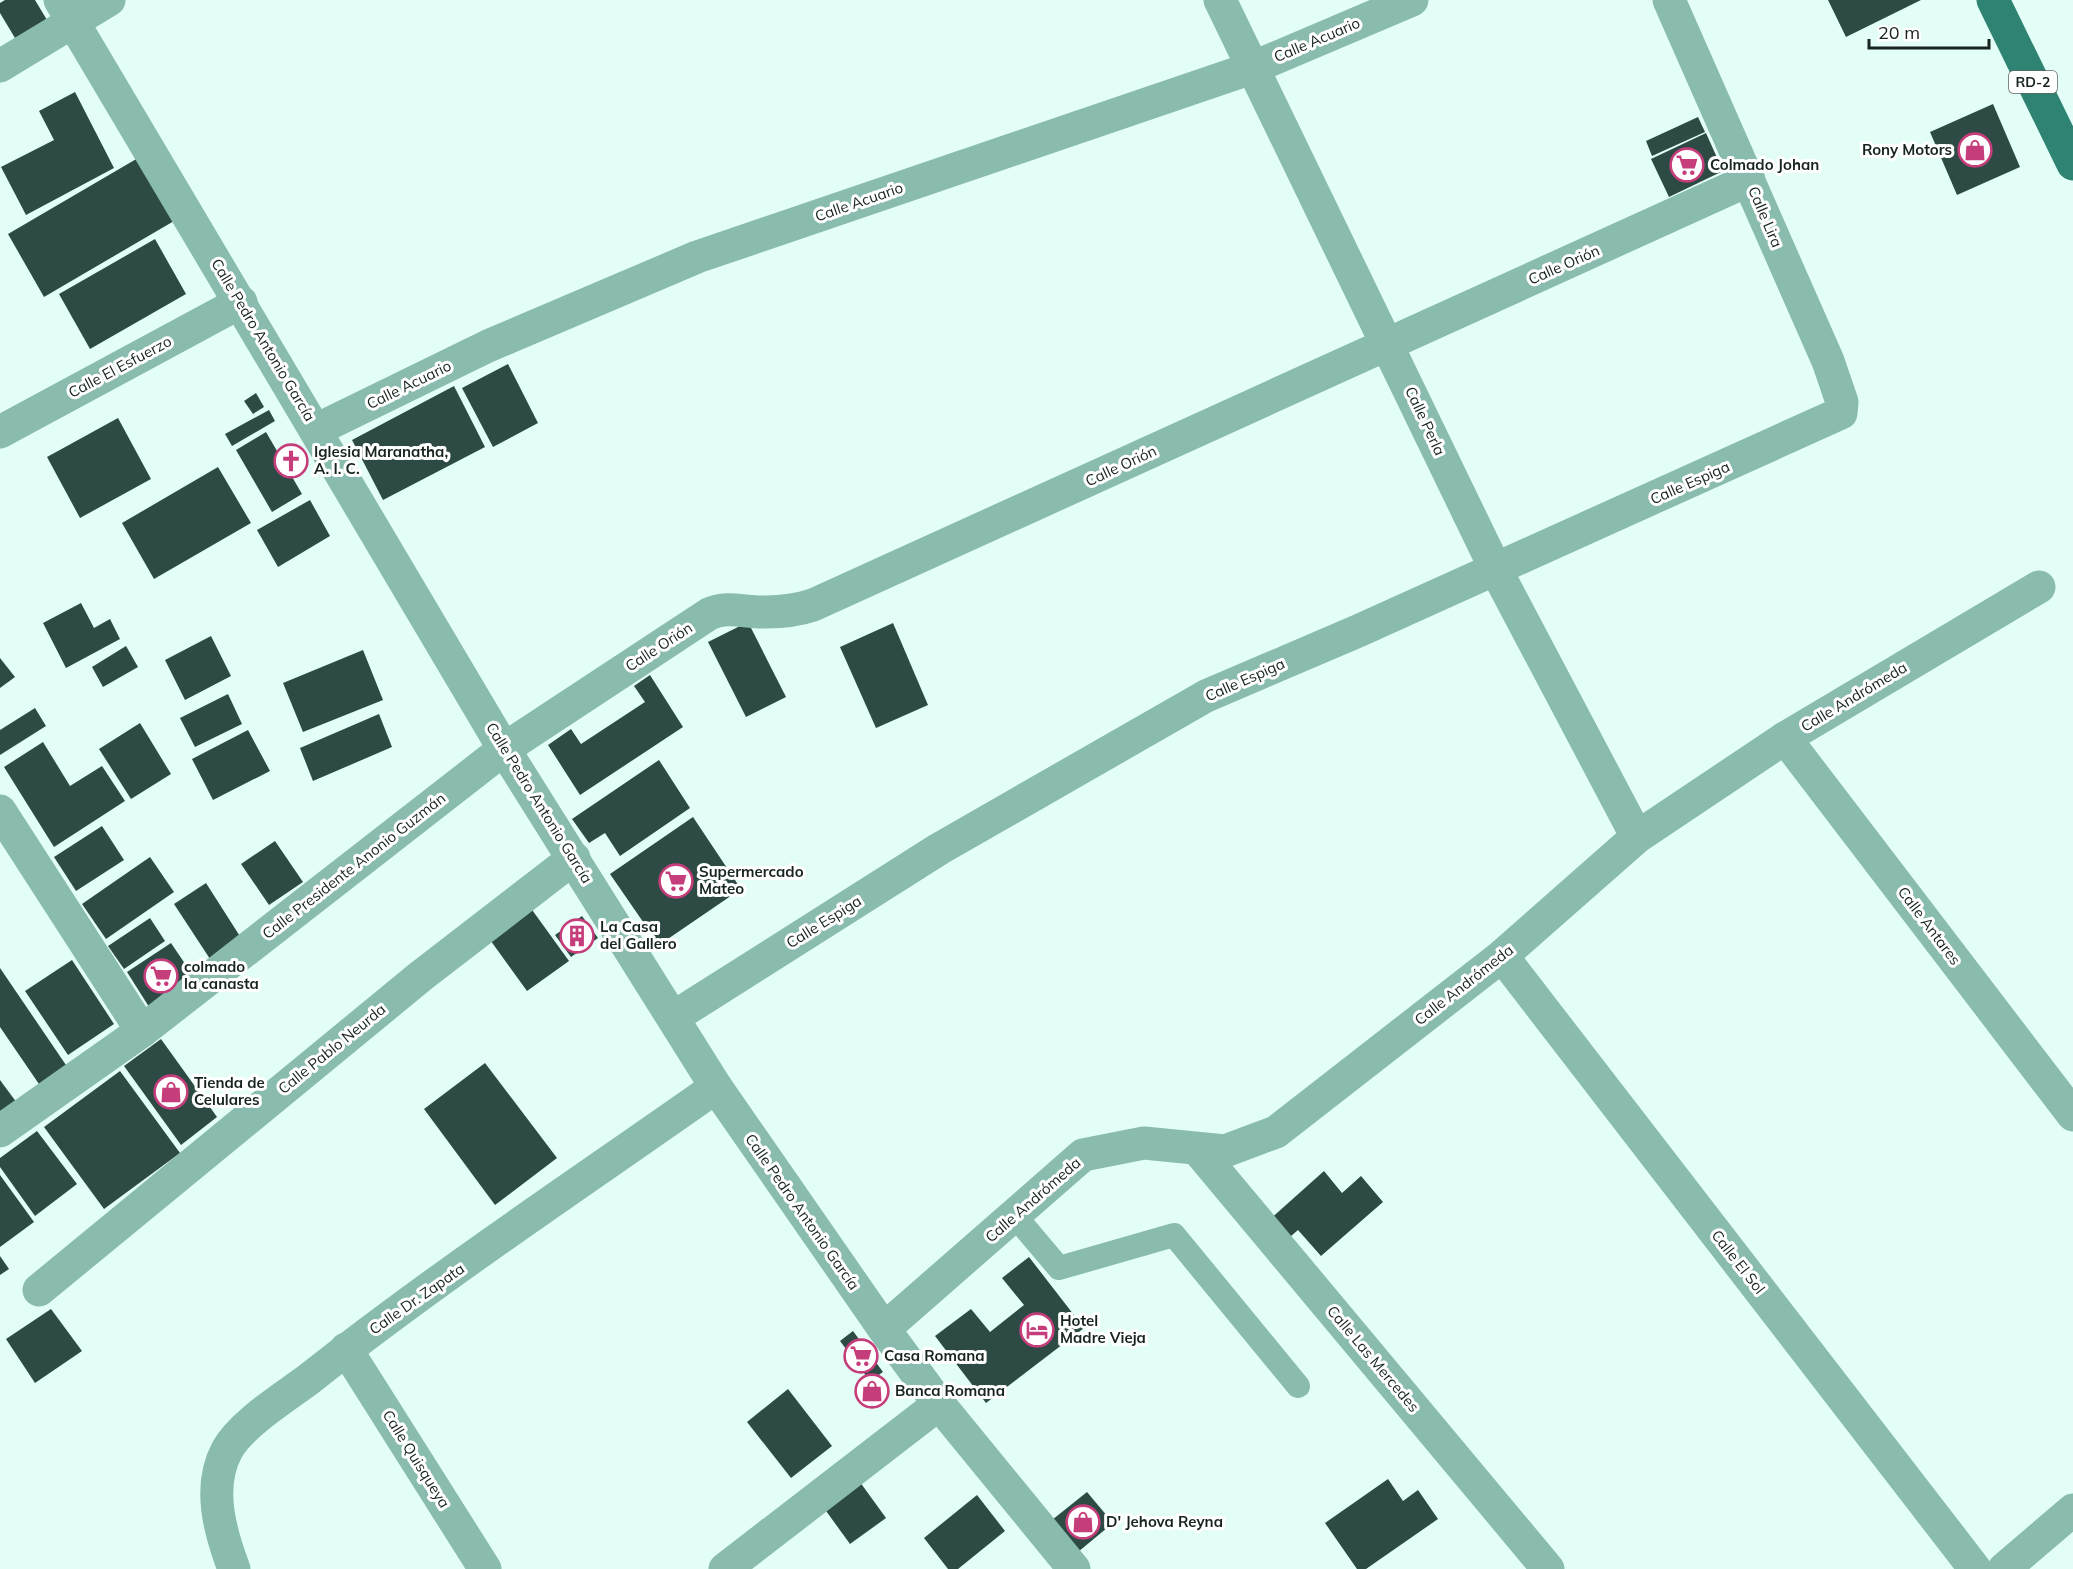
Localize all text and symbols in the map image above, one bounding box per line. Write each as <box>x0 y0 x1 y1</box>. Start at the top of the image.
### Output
scale bar <box>1869 12 1989 50</box>
street label: Calle Acuario <box>1271 13 1363 66</box>
text: 20 m <box>1878 21 1920 44</box>
road number: RD-2 <box>2009 71 2057 93</box>
shop icon: Rony Motors <box>1957 132 1993 168</box>
place label: Rony Motors <box>1862 140 1952 159</box>
supermarket icon: Colmado Johan <box>1669 147 1705 183</box>
place label: Colmado Johan <box>1710 155 1819 174</box>
street label: Calle Acuario <box>812 178 905 225</box>
street label: Calle Lira <box>1744 183 1787 250</box>
street label: Calle Orión <box>1525 240 1602 289</box>
street label: Calle Pedro Antonio García <box>207 255 320 425</box>
street label: Calle El Esfuerzo <box>65 331 175 402</box>
street label: Calle Acuario <box>363 356 454 413</box>
street label: Calle Perla <box>1401 383 1450 458</box>
street label: Calle Orión <box>1082 441 1159 490</box>
place label: Iglesia Maranatha, A. I. C. <box>314 442 448 478</box>
church icon: Iglesia Maranatha, A. I. C. <box>273 443 309 479</box>
street label: Calle Espiga <box>1647 457 1732 509</box>
street label: Calle Orión <box>622 618 696 675</box>
street label: Calle Espiga <box>1202 654 1287 706</box>
street label: Calle Andrómeda <box>1797 657 1910 736</box>
street label: Calle Pedro Antonio García <box>482 719 597 887</box>
street label: Calle Presidente Anonio Guzmán <box>258 788 449 943</box>
place label: Supermercado Mateo <box>699 862 804 898</box>
supermarket icon: Supermercado Mateo <box>658 863 694 899</box>
street label: Calle Antares <box>1894 883 1965 969</box>
street label: Calle Espiga <box>783 891 865 952</box>
place label: La Casa del Gallero <box>600 917 677 953</box>
building icon: La Casa del Gallero <box>559 918 595 954</box>
street label: Calle Andrómeda <box>1410 940 1517 1029</box>
place label: colmado la canasta <box>184 957 259 993</box>
supermarket icon: colmado la canasta <box>143 958 179 994</box>
street label: Calle Pablo Neurda <box>274 999 389 1098</box>
place label: Tienda de Celulares <box>194 1073 265 1109</box>
shop icon: Tienda de Celulares <box>153 1074 189 1110</box>
street label: Calle Pedro Antonio García <box>741 1130 864 1293</box>
street label: Calle Andrómeda <box>981 1153 1084 1246</box>
street label: Calle El Sol <box>1708 1226 1769 1297</box>
street label: Calle Dr. Zapata <box>365 1259 468 1338</box>
street label: Calle Las Mercedes <box>1323 1302 1423 1416</box>
place label: Hotel Madre Vieja <box>1060 1311 1146 1347</box>
hotel icon: Hotel Madre Vieja <box>1019 1312 1055 1348</box>
supermarket icon: Casa Romana <box>843 1338 879 1374</box>
place label: Casa Romana <box>884 1346 985 1365</box>
shop icon: Banca Romana <box>854 1373 890 1409</box>
place label: Banca Romana <box>895 1381 1005 1400</box>
street label: Calle Quisqueya <box>379 1406 454 1511</box>
shop icon: D' Jehova Reyna <box>1065 1504 1101 1540</box>
place label: D' Jehova Reyna <box>1106 1512 1223 1531</box>

